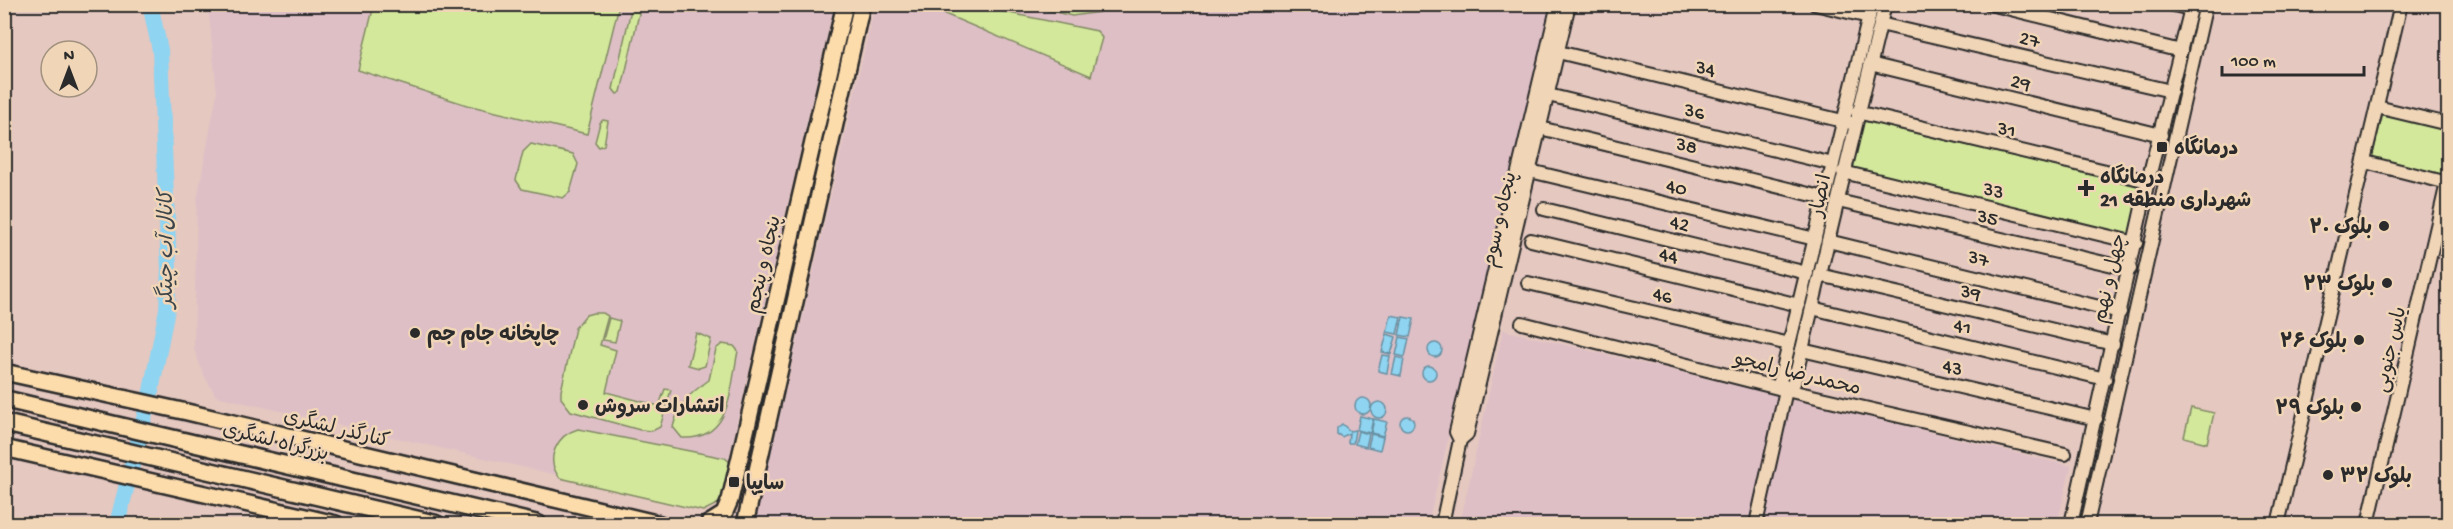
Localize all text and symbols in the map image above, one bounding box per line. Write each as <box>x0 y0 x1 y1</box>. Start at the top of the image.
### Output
street label: 27 <box>2017 28 2042 55</box>
north arrow <box>39 39 99 99</box>
scale bar <box>2222 39 2364 77</box>
text: N <box>64 48 75 67</box>
text: 100 m <box>2230 52 2276 73</box>
street label: 34 <box>1692 57 1718 84</box>
street label: 29 <box>2008 71 2033 98</box>
street label: 36 <box>1680 100 1708 127</box>
street label: 31 <box>1994 118 2018 145</box>
street label: 38 <box>1672 133 1699 161</box>
place label: درمانگاه <box>2174 135 2238 162</box>
marker: درمانگاه <box>2155 140 2169 154</box>
place label: درمانگاه شهرداری منطقه 21 <box>2100 164 2251 214</box>
street label: پنجاه و سوم <box>1478 170 1525 270</box>
street label: انصار <box>1805 172 1838 221</box>
street label: 40 <box>1663 176 1689 203</box>
street label: 33 <box>1979 178 2006 206</box>
marker: درمانگاه شهرداری منطقه 21 <box>2077 179 2095 197</box>
water label: کانال آب چیتگر <box>153 186 181 311</box>
street label: 35 <box>1973 206 2000 233</box>
street label: 42 <box>1667 212 1691 239</box>
street label: پنجاه و پنجم <box>742 214 788 316</box>
place label: بلوک ۲۰ <box>2309 217 2372 241</box>
marker: بلوک ۲۰ <box>2377 219 2391 233</box>
street label: چهل و نهم <box>2089 232 2133 326</box>
street label: 44 <box>1656 244 1681 271</box>
street label: 37 <box>1964 246 1992 274</box>
place label: بلوک ۲۳ <box>2303 274 2375 298</box>
marker: بلوک ۲۳ <box>2380 276 2394 290</box>
street label: 39 <box>1957 281 1983 308</box>
street label: 46 <box>1650 284 1675 311</box>
street label: یاس جنوبی <box>2370 304 2413 395</box>
street label: 41 <box>1951 315 1973 342</box>
place label: چاپخانه جام جم <box>427 324 559 348</box>
marker: چاپخانه جام جم <box>408 326 422 340</box>
place label: بلوک ۲۶ <box>2280 331 2347 355</box>
marker: بلوک ۲۶ <box>2352 333 2366 347</box>
street label: محمدرضا رامجو <box>1730 347 1863 402</box>
street label: 43 <box>1940 356 1964 383</box>
place label: انتشارات سروش <box>595 396 725 420</box>
marker: انتشارات سروش <box>576 398 590 412</box>
place label: بلوک ۲۹ <box>2276 398 2344 422</box>
marker: بلوک ۲۹ <box>2349 400 2363 414</box>
street label: کنارگذر لشگری <box>281 403 392 455</box>
street label: بزرگراه لشگری <box>220 416 331 468</box>
place label: بلوک ۳۲ <box>2340 466 2412 490</box>
marker: بلوک ۳۲ <box>2321 468 2335 482</box>
place label: سایپا <box>746 473 784 497</box>
marker: سایپا <box>727 475 741 489</box>

